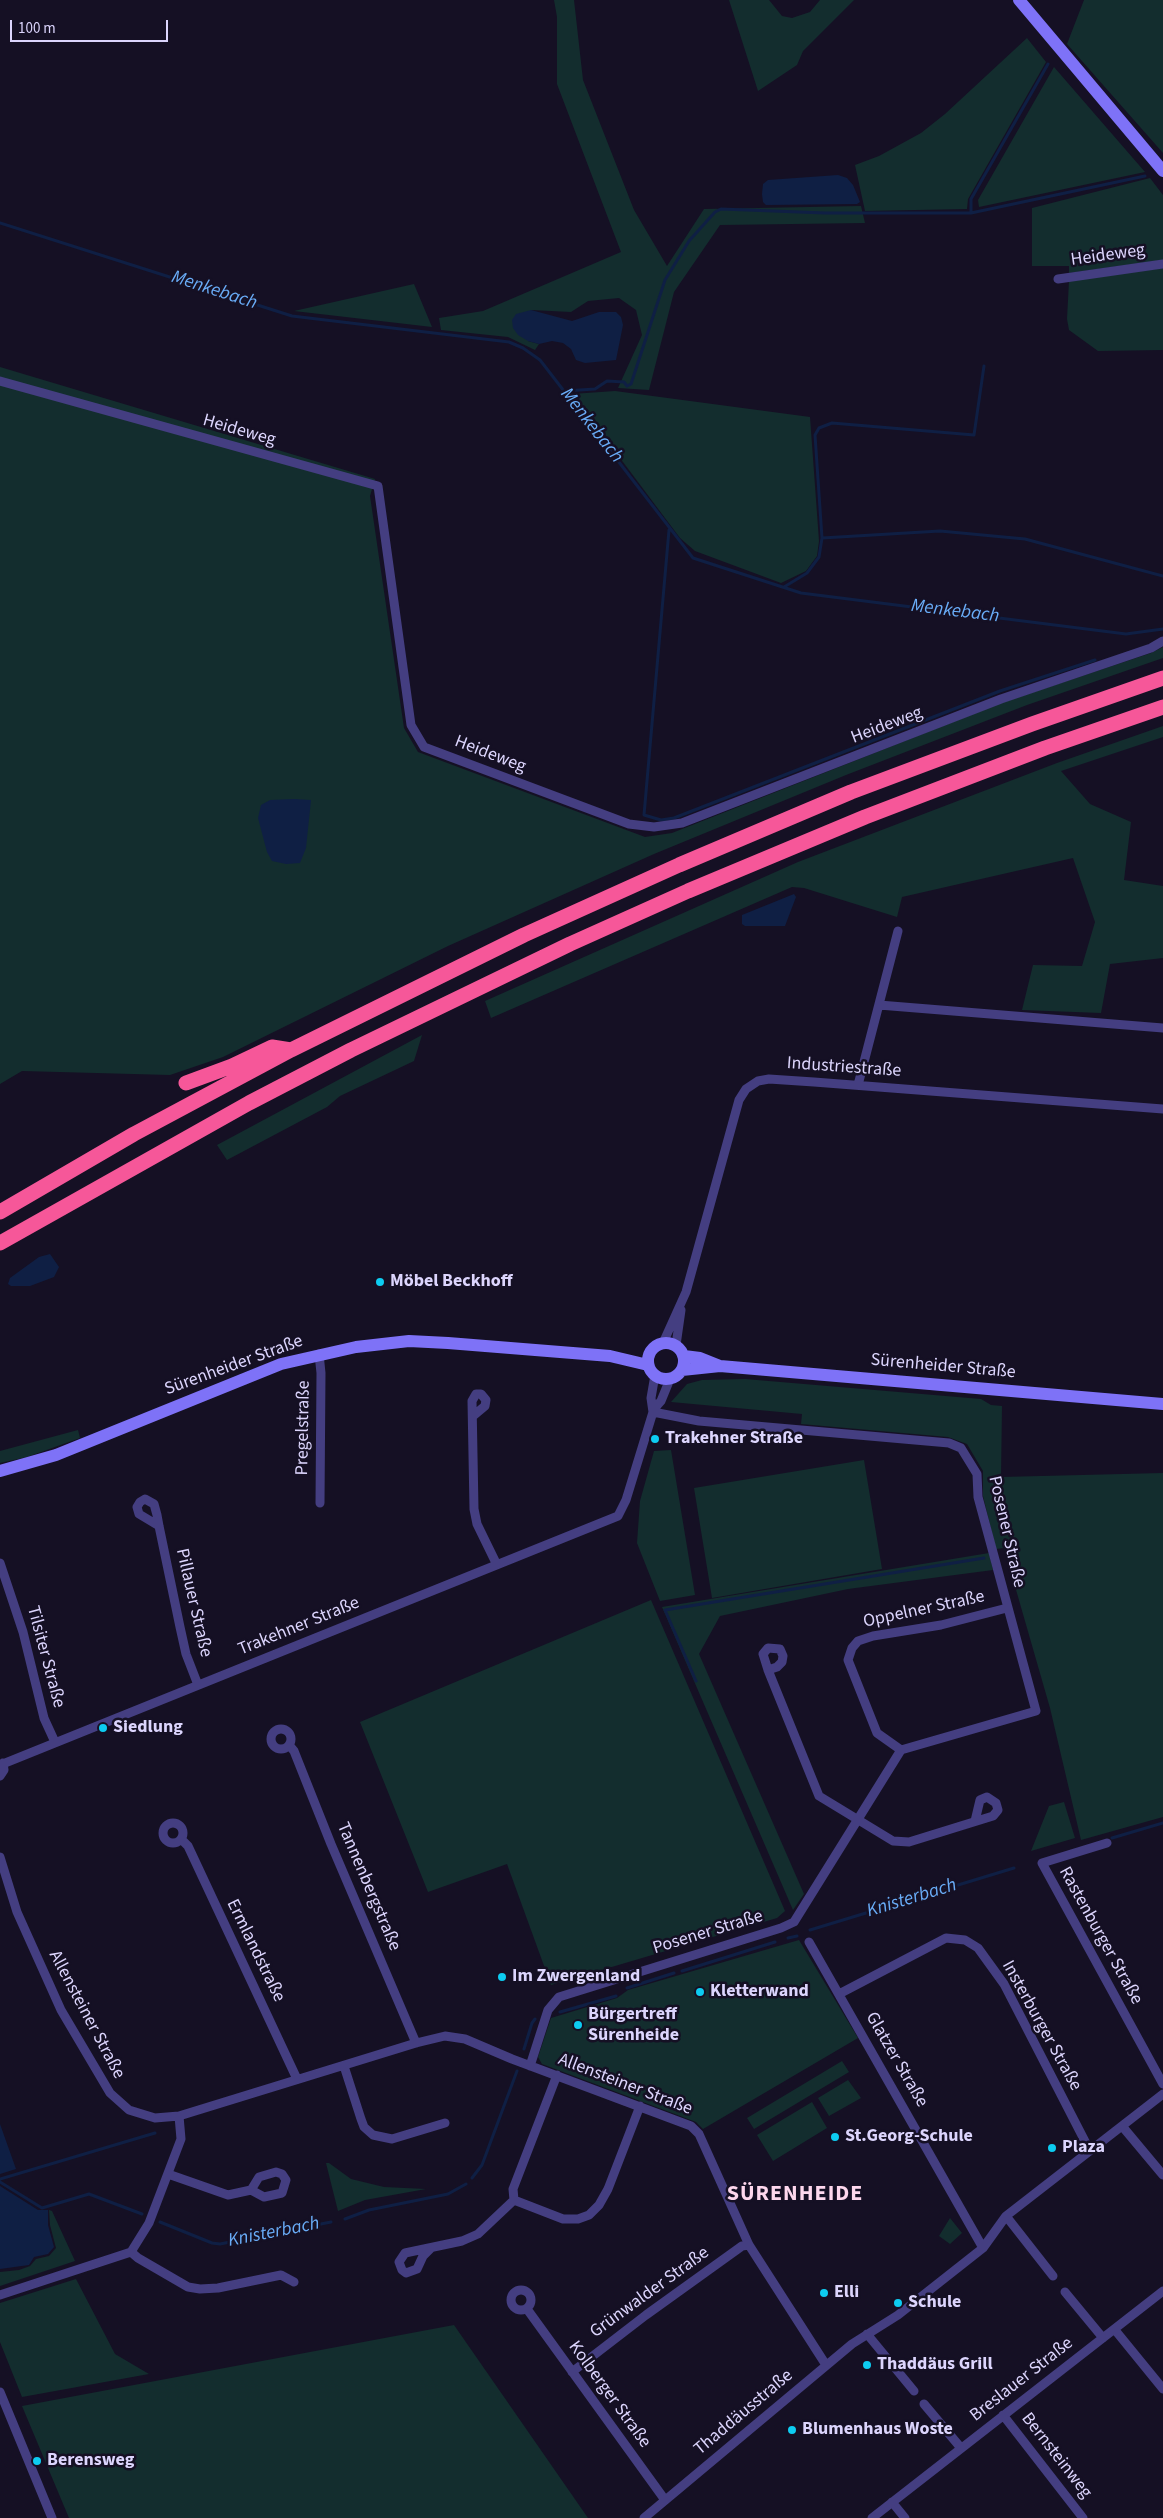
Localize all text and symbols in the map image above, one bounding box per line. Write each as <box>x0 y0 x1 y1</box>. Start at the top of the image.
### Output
scale bar <box>12 10 170 42</box>
text: 100 m <box>18 18 56 39</box>
street label: Heideweg <box>1069 240 1147 272</box>
water label: Menkebach <box>168 266 260 316</box>
water label: Menkebach <box>555 384 627 468</box>
street label: Heideweg <box>200 410 278 452</box>
water label: Menkebach <box>909 595 1001 629</box>
street label: Heideweg <box>848 703 926 749</box>
street label: Heideweg <box>451 732 529 778</box>
street label: Industriestraße <box>786 1053 902 1083</box>
place label: Möbel Beckhoff <box>390 1271 513 1293</box>
marker: Möbel Beckhoff <box>374 1276 386 1288</box>
street label: Sürenheider Straße <box>162 1331 306 1401</box>
street label: Sürenheider Straße <box>870 1350 1016 1384</box>
street label: Pregelstraße <box>292 1380 316 1476</box>
place label: Trakehner Straße <box>665 1428 803 1450</box>
marker: Trakehner Straße <box>649 1433 661 1445</box>
street label: Posener Straße <box>983 1474 1029 1590</box>
street label: Pillauer Straße <box>170 1547 216 1659</box>
street label: Oppelner Straße <box>861 1587 987 1633</box>
street label: Trakehner Straße <box>235 1593 363 1661</box>
street label: Tilsiter Straße <box>21 1604 69 1710</box>
place label: Siedlung <box>113 1717 183 1739</box>
marker: Siedlung <box>97 1722 109 1734</box>
street label: Tannenbergstraße <box>331 1820 405 1954</box>
street label: Rastenburger Straße <box>1053 1863 1147 2009</box>
water label: Knisterbach <box>864 1875 960 1923</box>
street label: Ermlandstraße <box>221 1896 289 2006</box>
street label: Posener Straße <box>650 1906 766 1960</box>
street label: Allensteiner Straße <box>43 1947 129 2083</box>
street label: Insterburger Straße <box>996 1957 1086 2095</box>
place label: Im Zwergenland <box>512 1966 640 1988</box>
marker: Im Zwergenland <box>496 1971 508 1983</box>
place label: Kletterwand <box>710 1981 809 2003</box>
marker: Kletterwand <box>694 1986 706 1998</box>
place label: Bürgertreff Sürenheide <box>588 2004 679 2046</box>
street label: Glatzer Straße <box>860 2009 932 2111</box>
marker: Bürgertreff Sürenheide <box>572 2019 584 2031</box>
street label: Allensteiner Straße <box>555 2049 695 2121</box>
place label: St.Georg-Schule <box>845 2126 973 2148</box>
marker: St.Georg-Schule <box>829 2131 841 2143</box>
place label: Plaza <box>1062 2137 1105 2159</box>
marker: Plaza <box>1046 2142 1058 2154</box>
district label: SÜRENHEIDE <box>725 2182 865 2208</box>
water label: Knisterbach <box>226 2213 322 2253</box>
street label: Grünwalder Straße <box>586 2243 714 2343</box>
place label: Elli <box>834 2282 859 2304</box>
marker: Elli <box>818 2287 830 2299</box>
place label: Schule <box>908 2292 961 2314</box>
marker: Schule <box>892 2297 904 2309</box>
street label: Breslauer Straße <box>966 2333 1078 2427</box>
street label: Kolberger Straße <box>563 2337 655 2453</box>
place label: Thaddäus Grill <box>877 2354 993 2376</box>
marker: Thaddäus Grill <box>861 2359 873 2371</box>
street label: Thaddäusstraße <box>690 2365 798 2461</box>
street label: Bernsteinweg <box>1016 2409 1096 2503</box>
place label: Blumenhaus Woste <box>802 2419 953 2441</box>
marker: Blumenhaus Woste <box>786 2424 798 2436</box>
place label: Berensweg <box>47 2450 134 2472</box>
marker: Berensweg <box>31 2455 43 2467</box>

